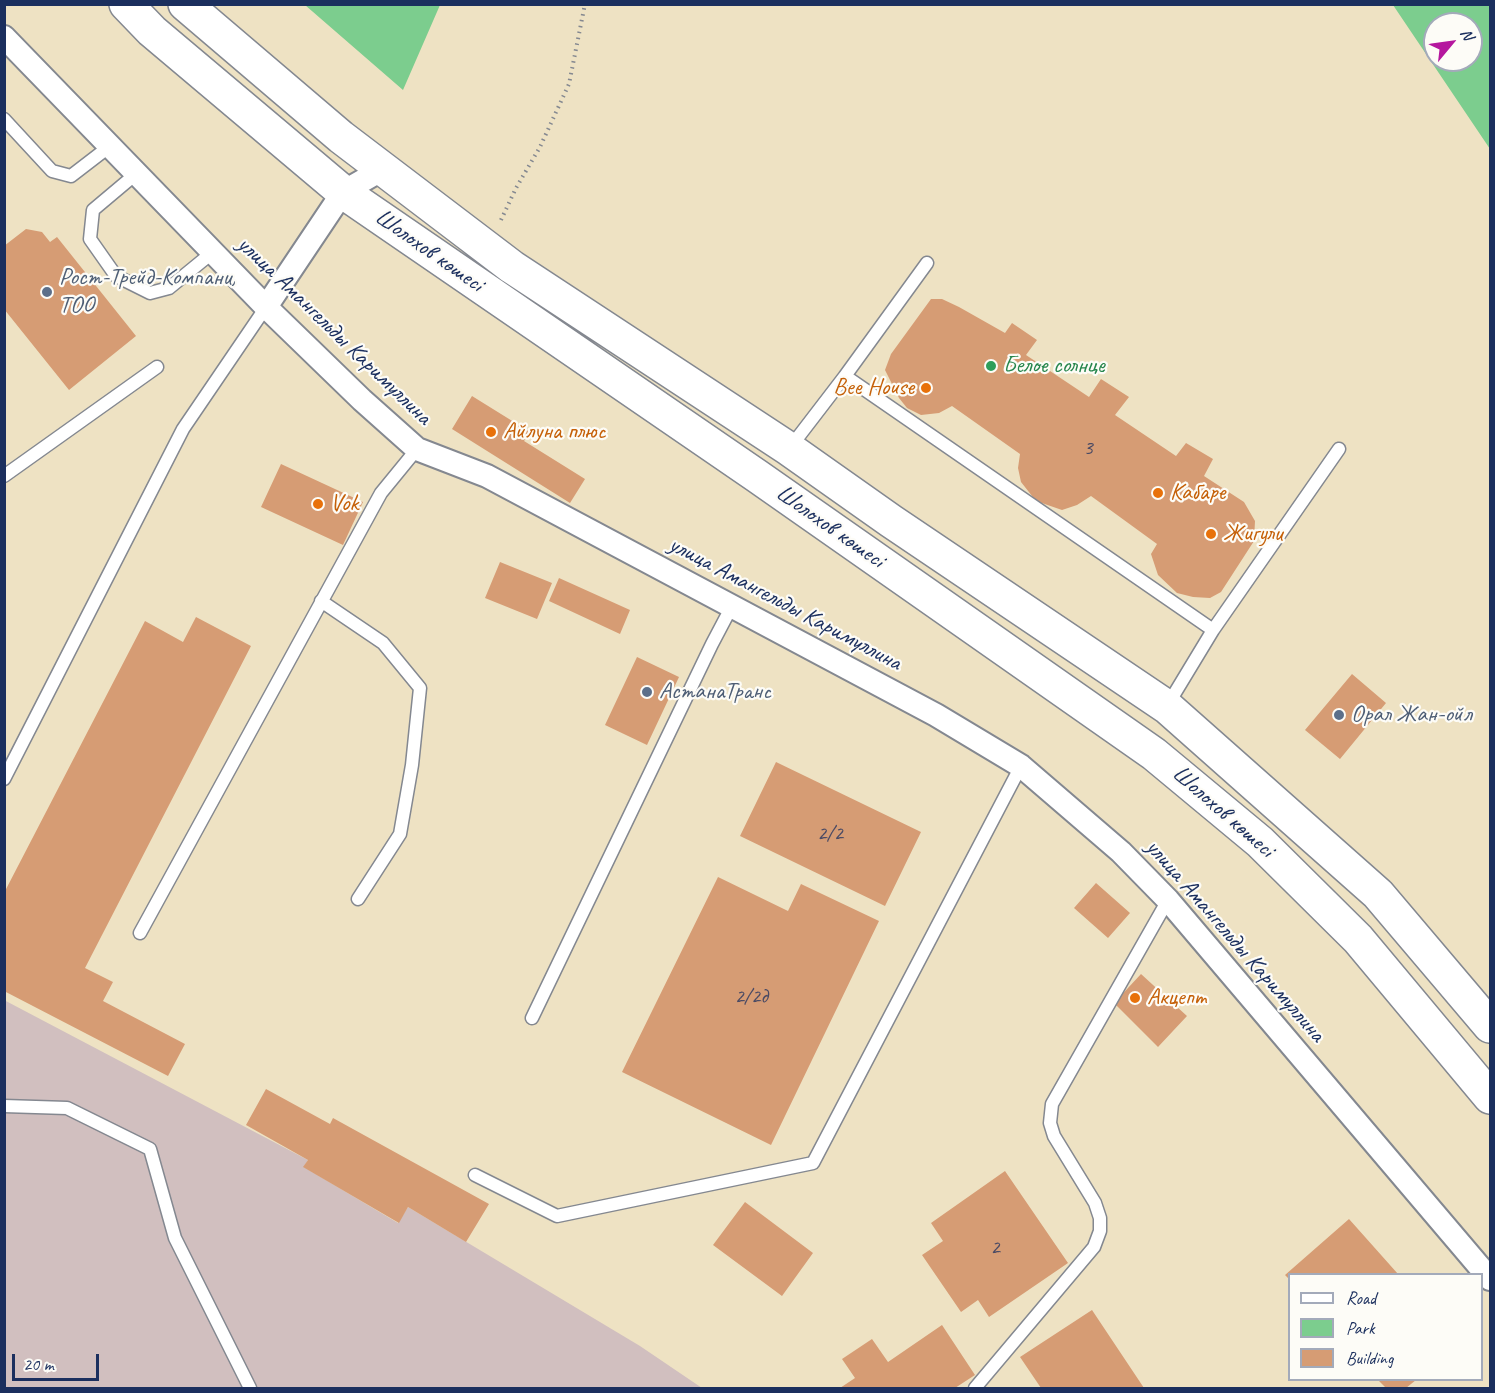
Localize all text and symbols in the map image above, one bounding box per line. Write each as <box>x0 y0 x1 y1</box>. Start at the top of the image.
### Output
north arrow <box>1423 12 1483 72</box>
text: N <box>1456 25 1478 43</box>
street label: Шолохов көшесі <box>369 203 489 299</box>
street label: улица Амангельды Каримуллина <box>231 231 437 431</box>
place label: Рост-Трейд-Компани, ТОО <box>59 264 236 320</box>
marker: Рост-Трейд-Компани, ТОО <box>40 285 54 299</box>
place label: Белое солнце <box>1003 352 1104 380</box>
marker: Белое солнце <box>984 359 998 373</box>
place label: Bee House <box>833 374 914 402</box>
marker: Bee House <box>919 381 933 395</box>
place label: Айлуна плюс <box>503 418 605 446</box>
marker: Айлуна плюс <box>484 425 498 439</box>
house number: 3 <box>1083 435 1093 461</box>
street label: Шолохов көшесі <box>770 479 890 575</box>
place label: Кабаре <box>1170 479 1225 507</box>
marker: Кабаре <box>1151 486 1165 500</box>
place label: Vok <box>330 490 358 518</box>
marker: Vok <box>311 497 325 511</box>
place label: Жигули <box>1223 520 1282 548</box>
marker: Жигули <box>1204 527 1218 541</box>
street label: улица Амангельды Каримуллина <box>664 530 906 678</box>
place label: АстанаТранс <box>659 678 771 706</box>
marker: АстанаТранс <box>640 685 654 699</box>
place label: Орал Жан-ойл <box>1351 701 1472 729</box>
marker: Орал Жан-ойл <box>1332 708 1346 722</box>
street label: Шолохов көшесі <box>1166 760 1280 864</box>
house number: 2/2 <box>817 821 843 847</box>
street label: улица Амангельды Каримуллина <box>1139 834 1331 1048</box>
house number: 2/2д <box>734 984 768 1010</box>
place label: Акцепт <box>1147 984 1206 1012</box>
marker: Акцепт <box>1128 991 1142 1005</box>
house number: 2 <box>990 1235 1000 1261</box>
legend <box>1288 1273 1483 1381</box>
text: Road <box>1346 1287 1376 1309</box>
text: Park <box>1346 1317 1375 1339</box>
scale bar <box>15 1342 102 1380</box>
text: Building <box>1346 1347 1393 1369</box>
text: 20 m <box>23 1353 54 1375</box>

